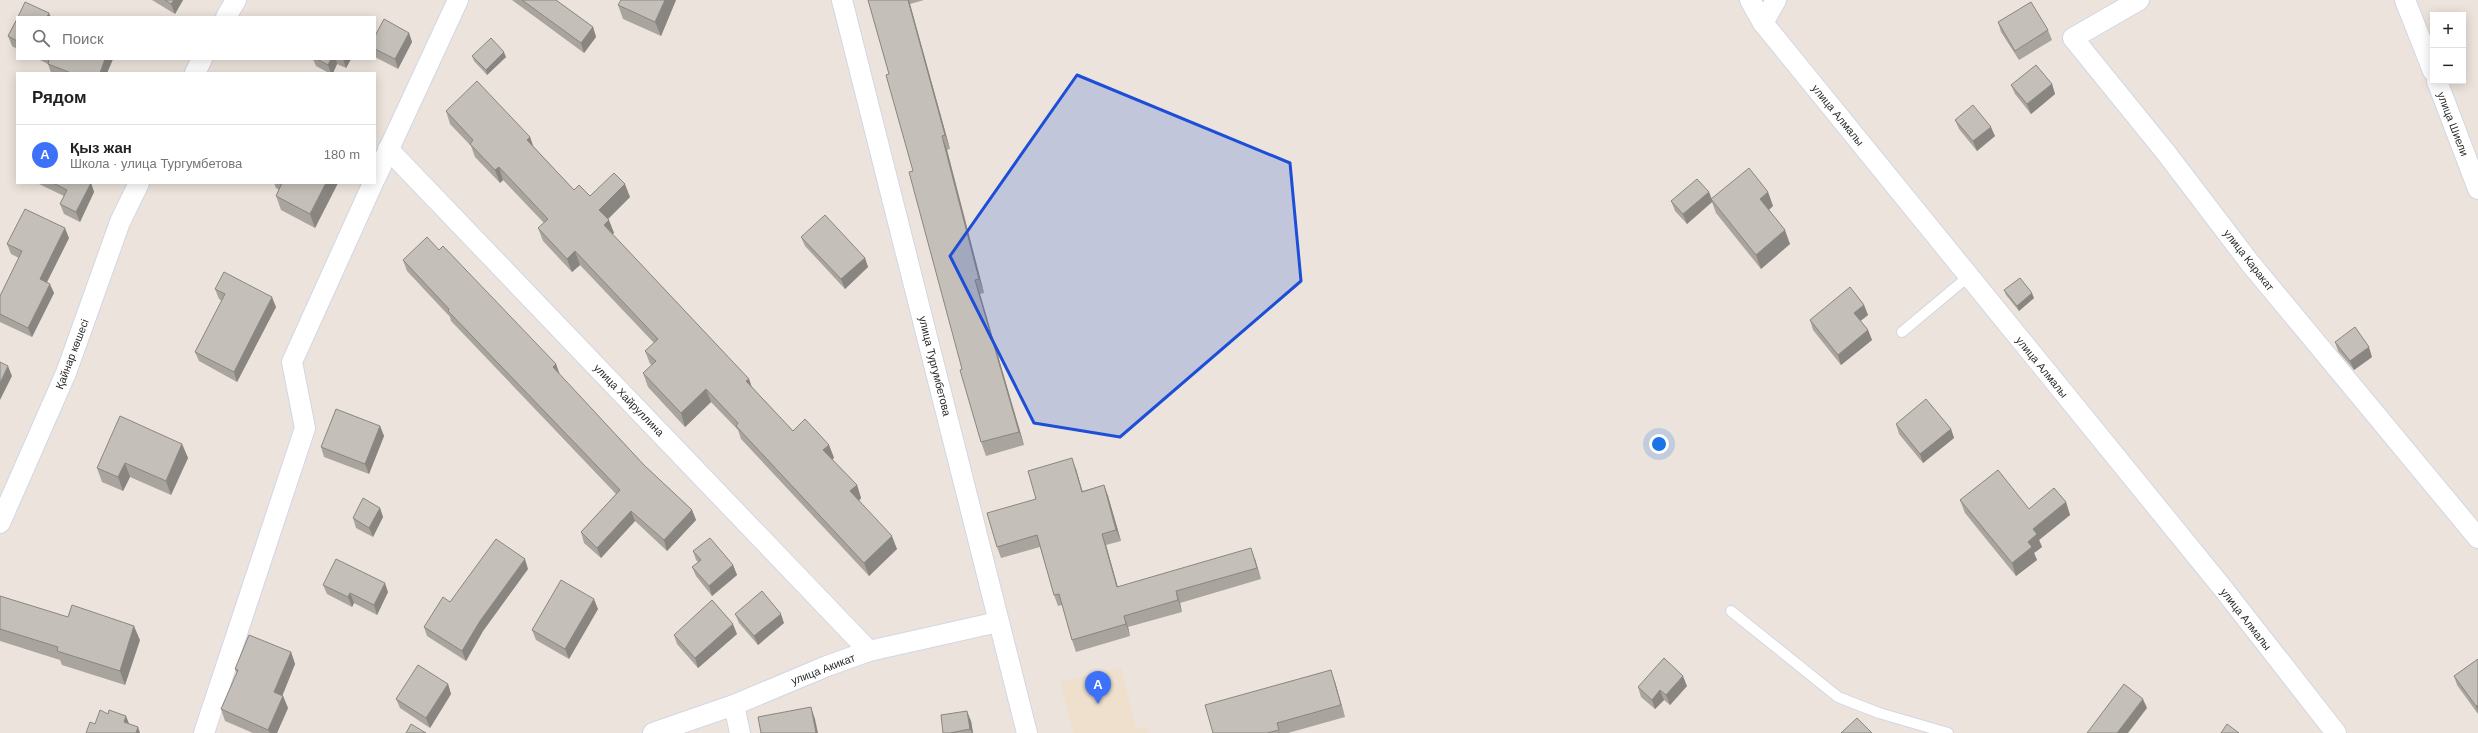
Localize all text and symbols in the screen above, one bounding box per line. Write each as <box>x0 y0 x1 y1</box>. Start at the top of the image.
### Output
map controls <box>2430 12 2466 84</box>
button: + <box>2430 12 2466 48</box>
search box <box>16 16 376 60</box>
icon: search <box>30 27 52 49</box>
text: Поиск <box>62 30 104 47</box>
button: − <box>2430 48 2466 84</box>
street label: улица Алмалы <box>1810 82 1866 148</box>
text: Рядом <box>32 88 87 107</box>
street label: улица Шиели <box>2435 90 2471 158</box>
text: Қыз жан <box>70 139 132 156</box>
text: A <box>40 147 50 162</box>
text: 180 m <box>324 147 360 162</box>
text: Школа · улица Тургумбетова <box>70 156 242 171</box>
street label: улица Каракат <box>2221 227 2277 293</box>
street label: улица Тургумбетова <box>917 315 953 418</box>
street label: Қайнар көшесі <box>53 317 91 391</box>
street label: улица Алмалы <box>2014 334 2070 400</box>
street label: улица Хайруллина <box>592 362 667 439</box>
your location <box>1649 434 1669 454</box>
street label: улица Алмалы <box>2218 586 2274 652</box>
street label: улица Акикат <box>789 651 857 687</box>
pin: A <box>1085 671 1111 704</box>

